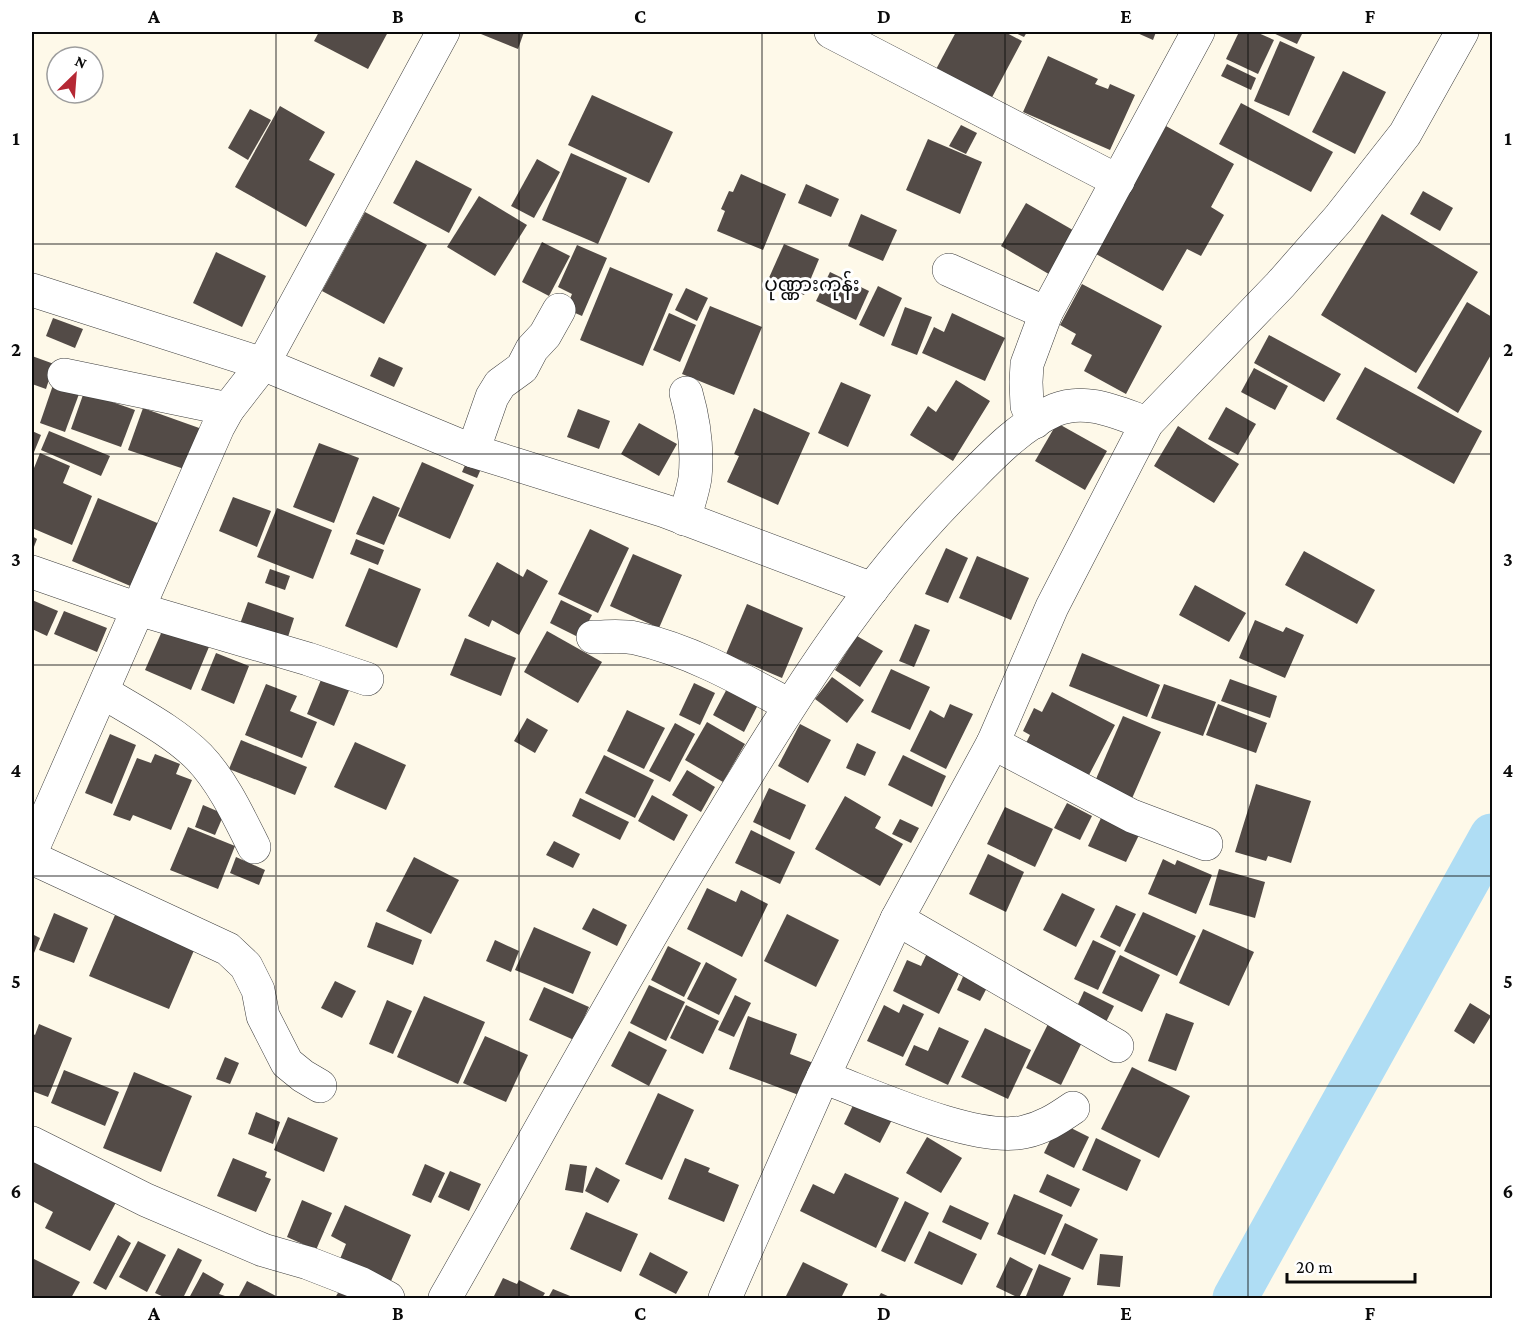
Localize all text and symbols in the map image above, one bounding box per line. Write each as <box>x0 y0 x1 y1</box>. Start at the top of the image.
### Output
text: A <box>147 5 161 27</box>
text: B <box>392 5 404 27</box>
text: C <box>634 5 646 27</box>
text: D <box>877 5 891 27</box>
text: E <box>1120 5 1132 27</box>
text: F <box>1365 5 1376 27</box>
north arrow <box>45 45 105 105</box>
text: N <box>73 52 90 72</box>
text: 1 <box>12 127 20 149</box>
text: 1 <box>1504 127 1512 149</box>
district label: ပုဏ္ဏားကုန်း <box>764 270 860 301</box>
text: 2 <box>11 338 21 360</box>
text: 2 <box>1503 338 1513 360</box>
text: 3 <box>11 548 21 570</box>
text: 3 <box>1503 548 1513 570</box>
text: 4 <box>11 759 22 781</box>
text: 4 <box>1503 759 1514 781</box>
text: 5 <box>11 970 21 992</box>
text: 5 <box>1503 970 1513 992</box>
text: 6 <box>11 1180 21 1202</box>
text: 6 <box>1503 1180 1513 1202</box>
scale bar <box>1287 1246 1414 1284</box>
text: 20 m <box>1296 1257 1333 1277</box>
text: A <box>147 1302 161 1324</box>
text: B <box>392 1302 404 1324</box>
text: C <box>634 1302 646 1324</box>
text: D <box>877 1302 891 1324</box>
text: E <box>1120 1302 1132 1324</box>
text: F <box>1365 1302 1376 1324</box>

